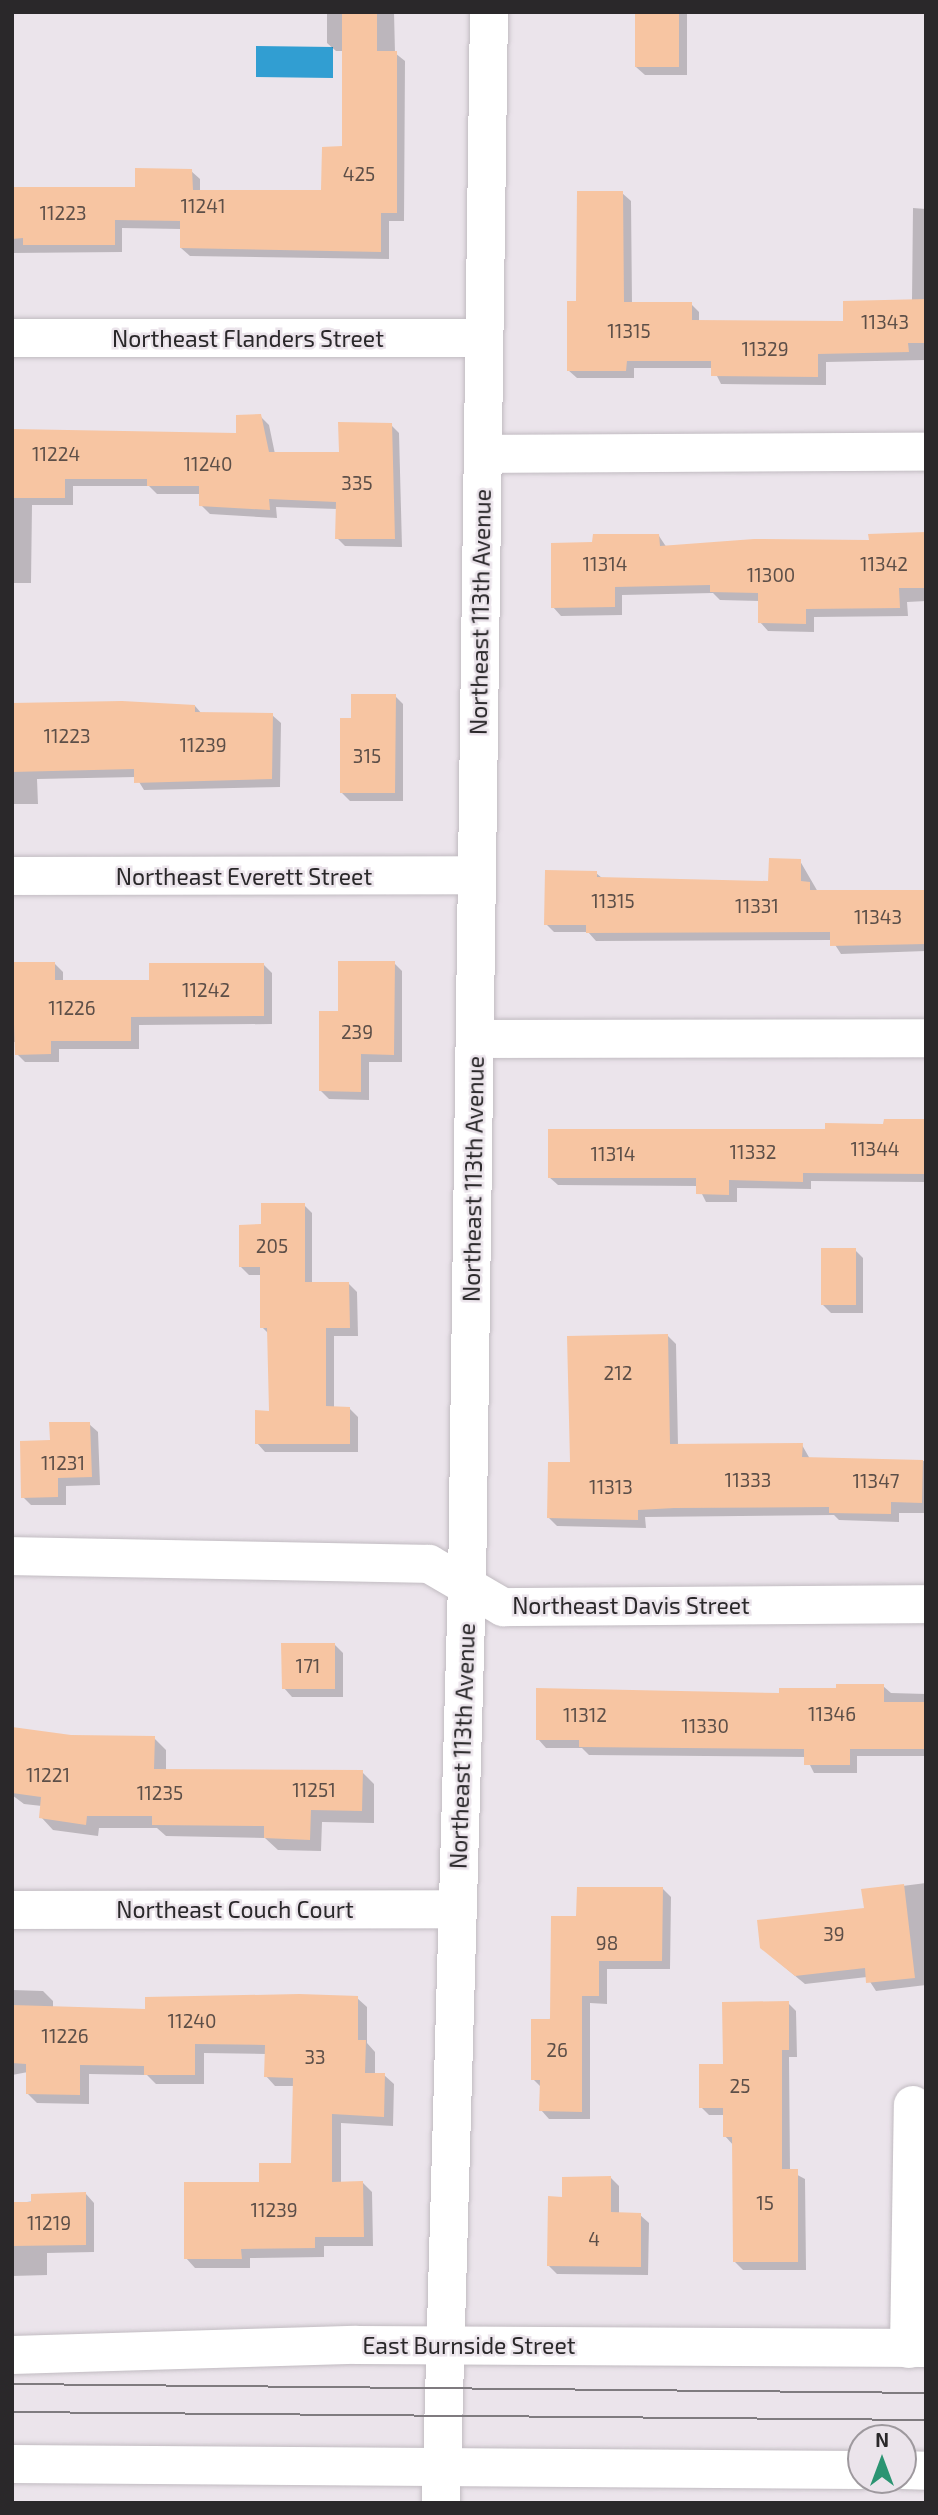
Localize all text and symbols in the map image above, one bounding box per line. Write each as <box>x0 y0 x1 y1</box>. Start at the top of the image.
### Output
house number: 425 <box>343 163 375 185</box>
house number: 11241 <box>180 195 226 217</box>
house number: 11223 <box>39 202 87 224</box>
house number: 11343 <box>861 311 909 333</box>
house number: 11315 <box>607 320 651 342</box>
street label: Northeast Flanders Street <box>112 324 384 352</box>
house number: 11329 <box>741 338 789 360</box>
house number: 11224 <box>32 443 80 465</box>
house number: 11240 <box>184 453 232 475</box>
house number: 335 <box>341 472 373 494</box>
street label: Northeast 113th Avenue <box>464 488 496 736</box>
house number: 11314 <box>583 553 627 575</box>
house number: 11342 <box>860 553 908 575</box>
house number: 11300 <box>747 564 795 586</box>
house number: 11223 <box>43 725 91 747</box>
house number: 11239 <box>179 734 227 756</box>
house number: 315 <box>353 745 381 767</box>
street label: Northeast Everett Street <box>116 862 372 890</box>
house number: 11315 <box>591 890 635 912</box>
house number: 11331 <box>735 895 779 917</box>
house number: 11343 <box>854 906 902 928</box>
house number: 11242 <box>182 979 230 1001</box>
house number: 11226 <box>48 997 96 1019</box>
house number: 239 <box>341 1021 373 1043</box>
street label: Northeast 113th Avenue <box>457 1055 489 1303</box>
house number: 11344 <box>850 1138 900 1160</box>
house number: 11332 <box>730 1141 776 1163</box>
house number: 11314 <box>591 1143 635 1165</box>
house number: 205 <box>256 1235 288 1257</box>
house number: 212 <box>604 1362 632 1384</box>
house number: 11231 <box>41 1452 85 1474</box>
house number: 11333 <box>725 1469 771 1491</box>
house number: 11347 <box>852 1470 900 1492</box>
house number: 11313 <box>589 1476 633 1498</box>
street label: Northeast Davis Street <box>512 1591 750 1619</box>
street label: Northeast 113th Avenue <box>444 1622 480 1870</box>
house number: 171 <box>296 1655 320 1677</box>
house number: 11346 <box>808 1703 856 1725</box>
house number: 11312 <box>563 1704 607 1726</box>
house number: 11330 <box>681 1715 729 1737</box>
house number: 11221 <box>26 1764 70 1786</box>
house number: 11251 <box>292 1779 336 1801</box>
house number: 11235 <box>137 1782 183 1804</box>
street label: Northeast Couch Court <box>116 1895 354 1923</box>
house number: 39 <box>823 1923 845 1945</box>
house number: 98 <box>596 1932 618 1954</box>
house number: 11240 <box>168 2010 216 2032</box>
house number: 11226 <box>41 2025 89 2047</box>
house number: 26 <box>546 2039 568 2061</box>
house number: 33 <box>304 2046 326 2068</box>
house number: 25 <box>730 2075 750 2097</box>
house number: 15 <box>756 2192 774 2214</box>
house number: 11239 <box>250 2199 298 2221</box>
house number: 11219 <box>27 2212 71 2234</box>
house number: 4 <box>588 2228 600 2250</box>
street label: East Burnside Street <box>362 2331 576 2359</box>
north arrow <box>847 2424 917 2494</box>
text: N <box>875 2428 889 2451</box>

